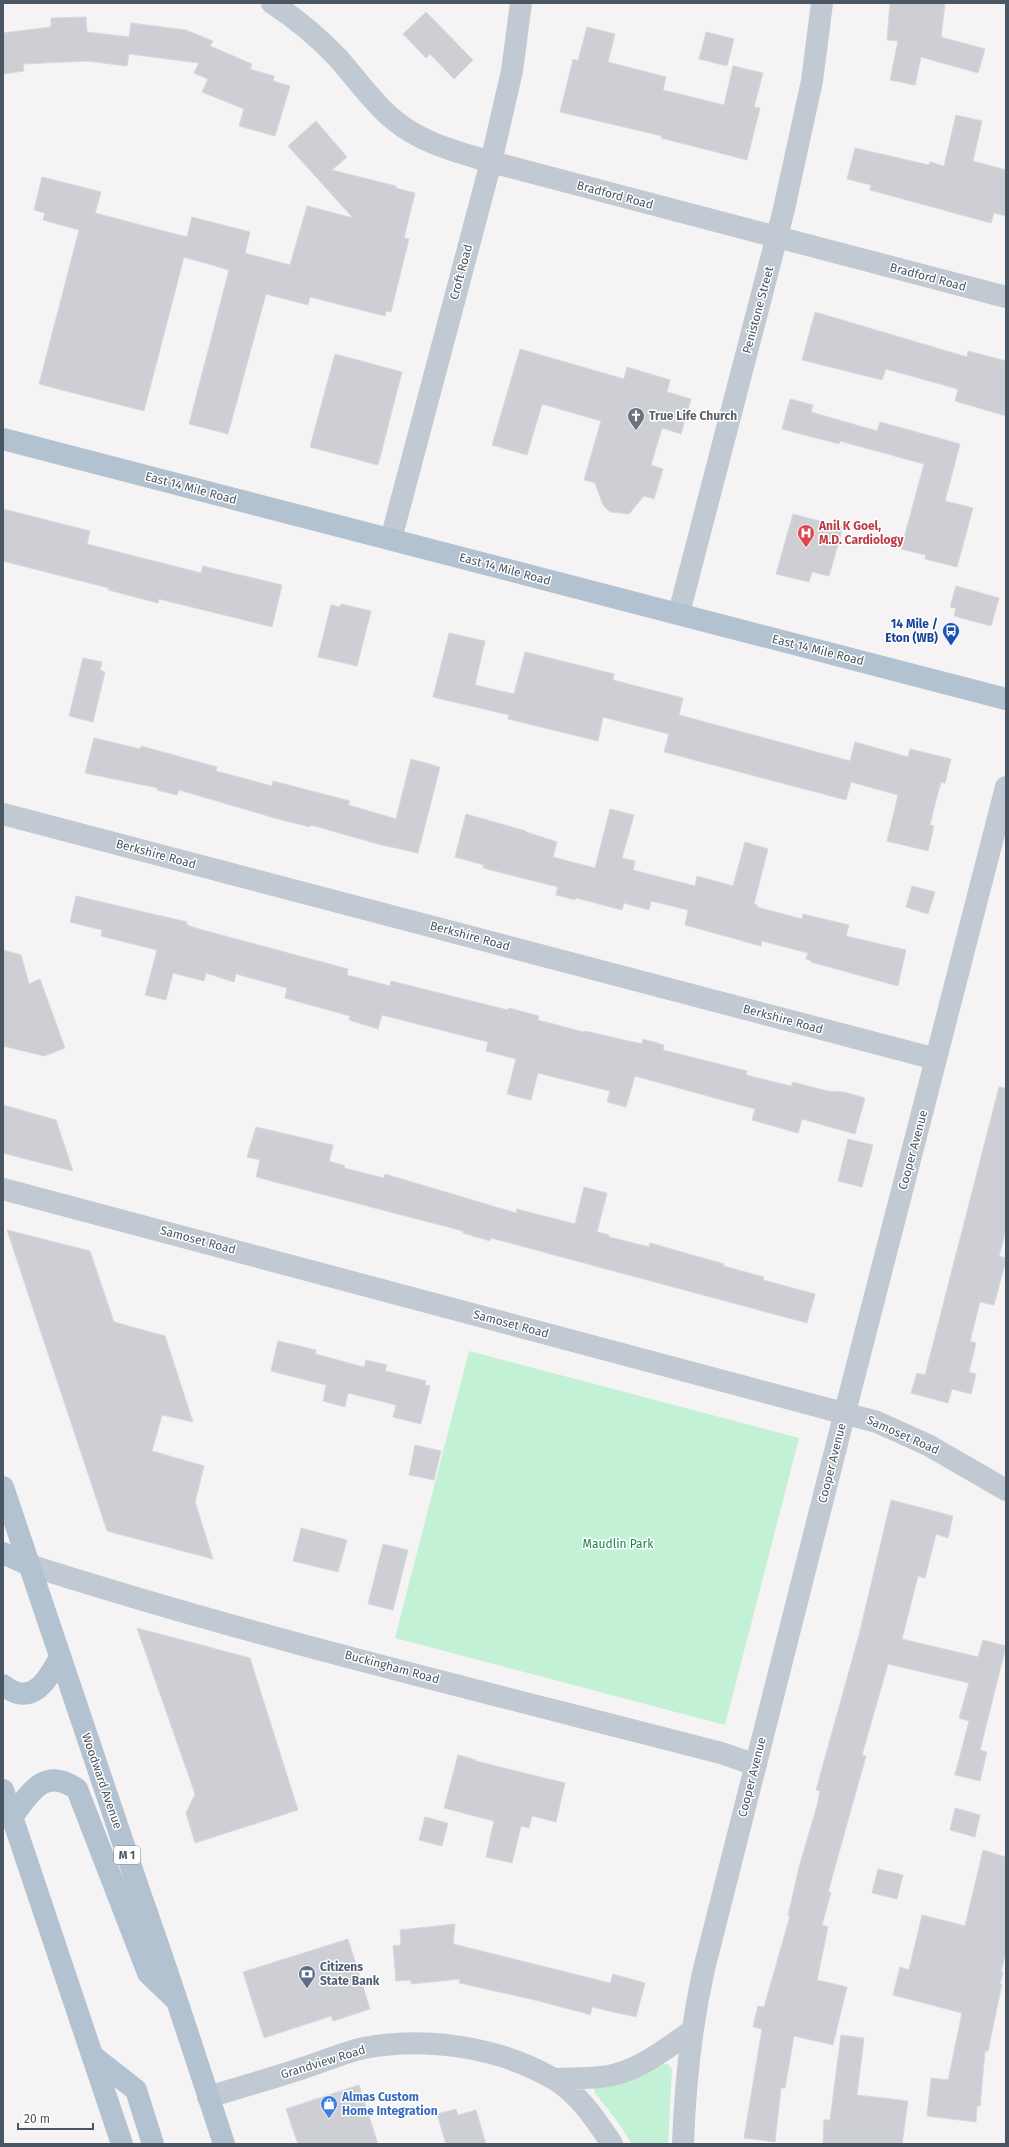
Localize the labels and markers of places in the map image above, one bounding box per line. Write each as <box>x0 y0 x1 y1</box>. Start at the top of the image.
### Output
church icon: True Life Church <box>626 406 646 431</box>
place label: True Life Church <box>649 409 737 423</box>
place label: Anil K Goel, M.D. Cardiology <box>818 519 904 547</box>
hospital icon: Anil K Goel, M.D. Cardiology <box>796 523 816 548</box>
place label: 14 Mile / Eton (WB) <box>885 617 938 645</box>
bus stop icon: 14 Mile / Eton (WB) <box>941 621 961 646</box>
place label: Citizens State Bank <box>320 1960 380 1988</box>
bank icon: Citizens State Bank <box>297 1964 317 1989</box>
place label: Almas Custom Home Integration <box>341 2090 438 2118</box>
shop icon: Almas Custom Home Integration <box>319 2094 339 2119</box>

